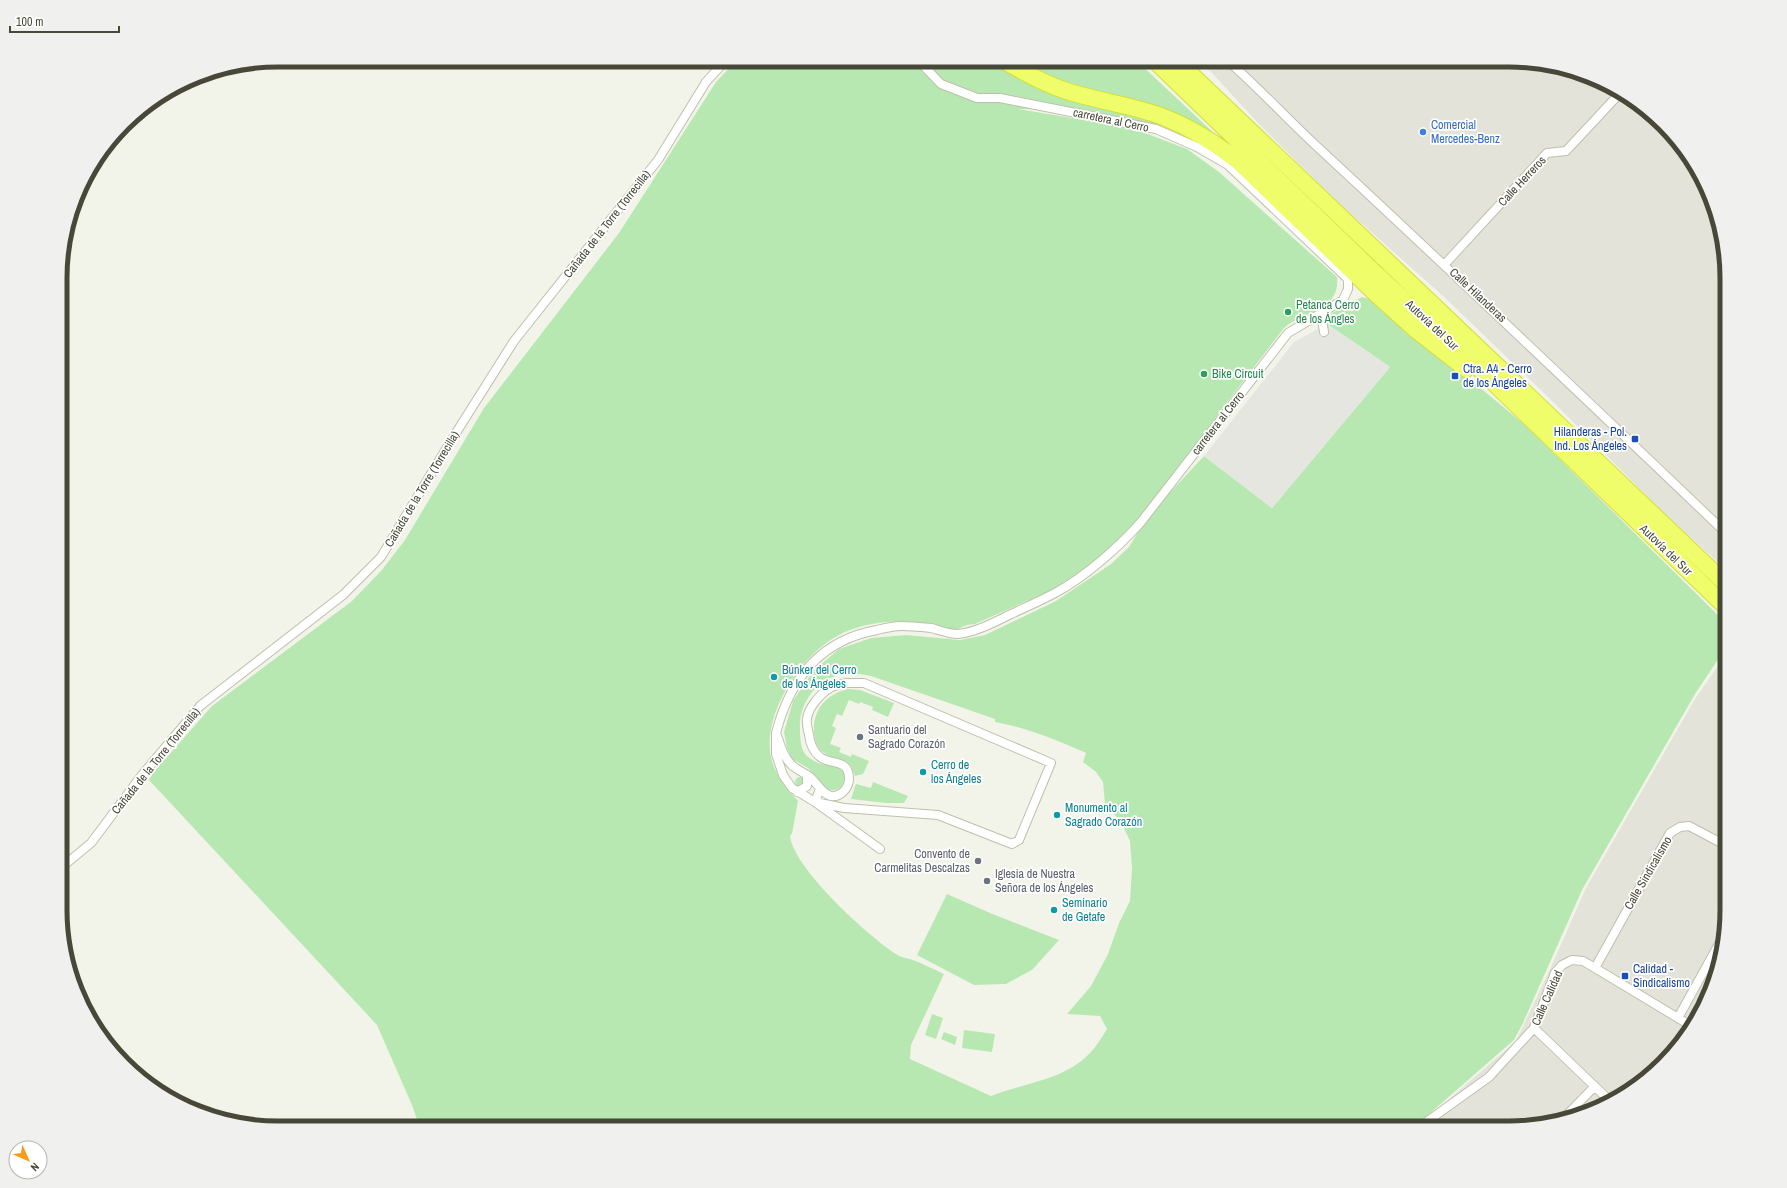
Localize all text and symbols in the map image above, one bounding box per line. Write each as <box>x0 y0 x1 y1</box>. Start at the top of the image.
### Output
scale bar <box>10 8 119 34</box>
text: 100 m <box>16 14 43 30</box>
street label: carretera al Cerro <box>1072 104 1150 136</box>
place label: Comercial Mercedes-Benz <box>1431 117 1500 147</box>
marker: Comercial Mercedes-Benz <box>1418 127 1428 137</box>
street label: Calle Herreros <box>1495 152 1550 210</box>
street label: Cañada de la Torre (Torrecilla) <box>560 167 654 281</box>
street label: Calle Hilanderas <box>1446 264 1510 326</box>
street label: Autovía del Sur <box>1401 296 1463 354</box>
place label: Petanca Cerro de los Ángles <box>1296 297 1359 327</box>
marker: Petanca Cerro de los Ángles <box>1283 307 1293 317</box>
place label: Ctra. A4 - Cerro de los Ángeles <box>1463 361 1532 391</box>
place label: Bike Circuit <box>1212 366 1264 382</box>
marker: Bike Circuit <box>1199 369 1209 379</box>
marker: Ctra. A4 - Cerro de los Ángeles <box>1450 371 1460 381</box>
street label: carretera al Cerro <box>1188 388 1248 458</box>
place label: Hilanderas - Pol. Ind. Los Ángeles <box>1554 424 1627 454</box>
street label: Cañada de la Torre (Torrecilla) <box>381 428 463 550</box>
marker: Hilanderas - Pol. Ind. Los Ángeles <box>1630 434 1640 444</box>
street label: Autovía del Sur <box>1636 520 1696 580</box>
place label: Búnker del Cerro de los Ángeles <box>782 662 856 692</box>
marker: Búnker del Cerro de los Ángeles <box>769 672 779 682</box>
street label: Cañada de la Torre (Torrecilla) <box>108 704 204 818</box>
place label: Santuario del Sagrado Corazón <box>868 722 945 752</box>
marker: Santuario del Sagrado Corazón <box>855 732 865 742</box>
place label: Cerro de los Ángeles <box>931 757 981 787</box>
marker: Cerro de los Ángeles <box>918 767 928 777</box>
place label: Monumento al Sagrado Corazón <box>1065 800 1142 830</box>
marker: Monumento al Sagrado Corazón <box>1052 810 1062 820</box>
street label: Calle Sindicalismo <box>1621 833 1675 913</box>
place label: Convento de Carmelitas Descalzas <box>874 846 970 876</box>
marker: Convento de Carmelitas Descalzas <box>973 856 983 866</box>
place label: Iglesia de Nuestra Señora de los Ángeles <box>995 866 1094 896</box>
marker: Iglesia de Nuestra Señora de los Ángeles <box>982 876 992 886</box>
place label: Seminario de Getafe <box>1062 895 1107 925</box>
marker: Seminario de Getafe <box>1049 905 1059 915</box>
place label: Calidad - Sindicalismo <box>1633 961 1690 991</box>
street label: Calle Calidad <box>1528 968 1566 1028</box>
marker: Calidad - Sindicalismo <box>1620 971 1630 981</box>
north arrow <box>8 1140 48 1180</box>
text: N <box>28 1160 42 1174</box>

